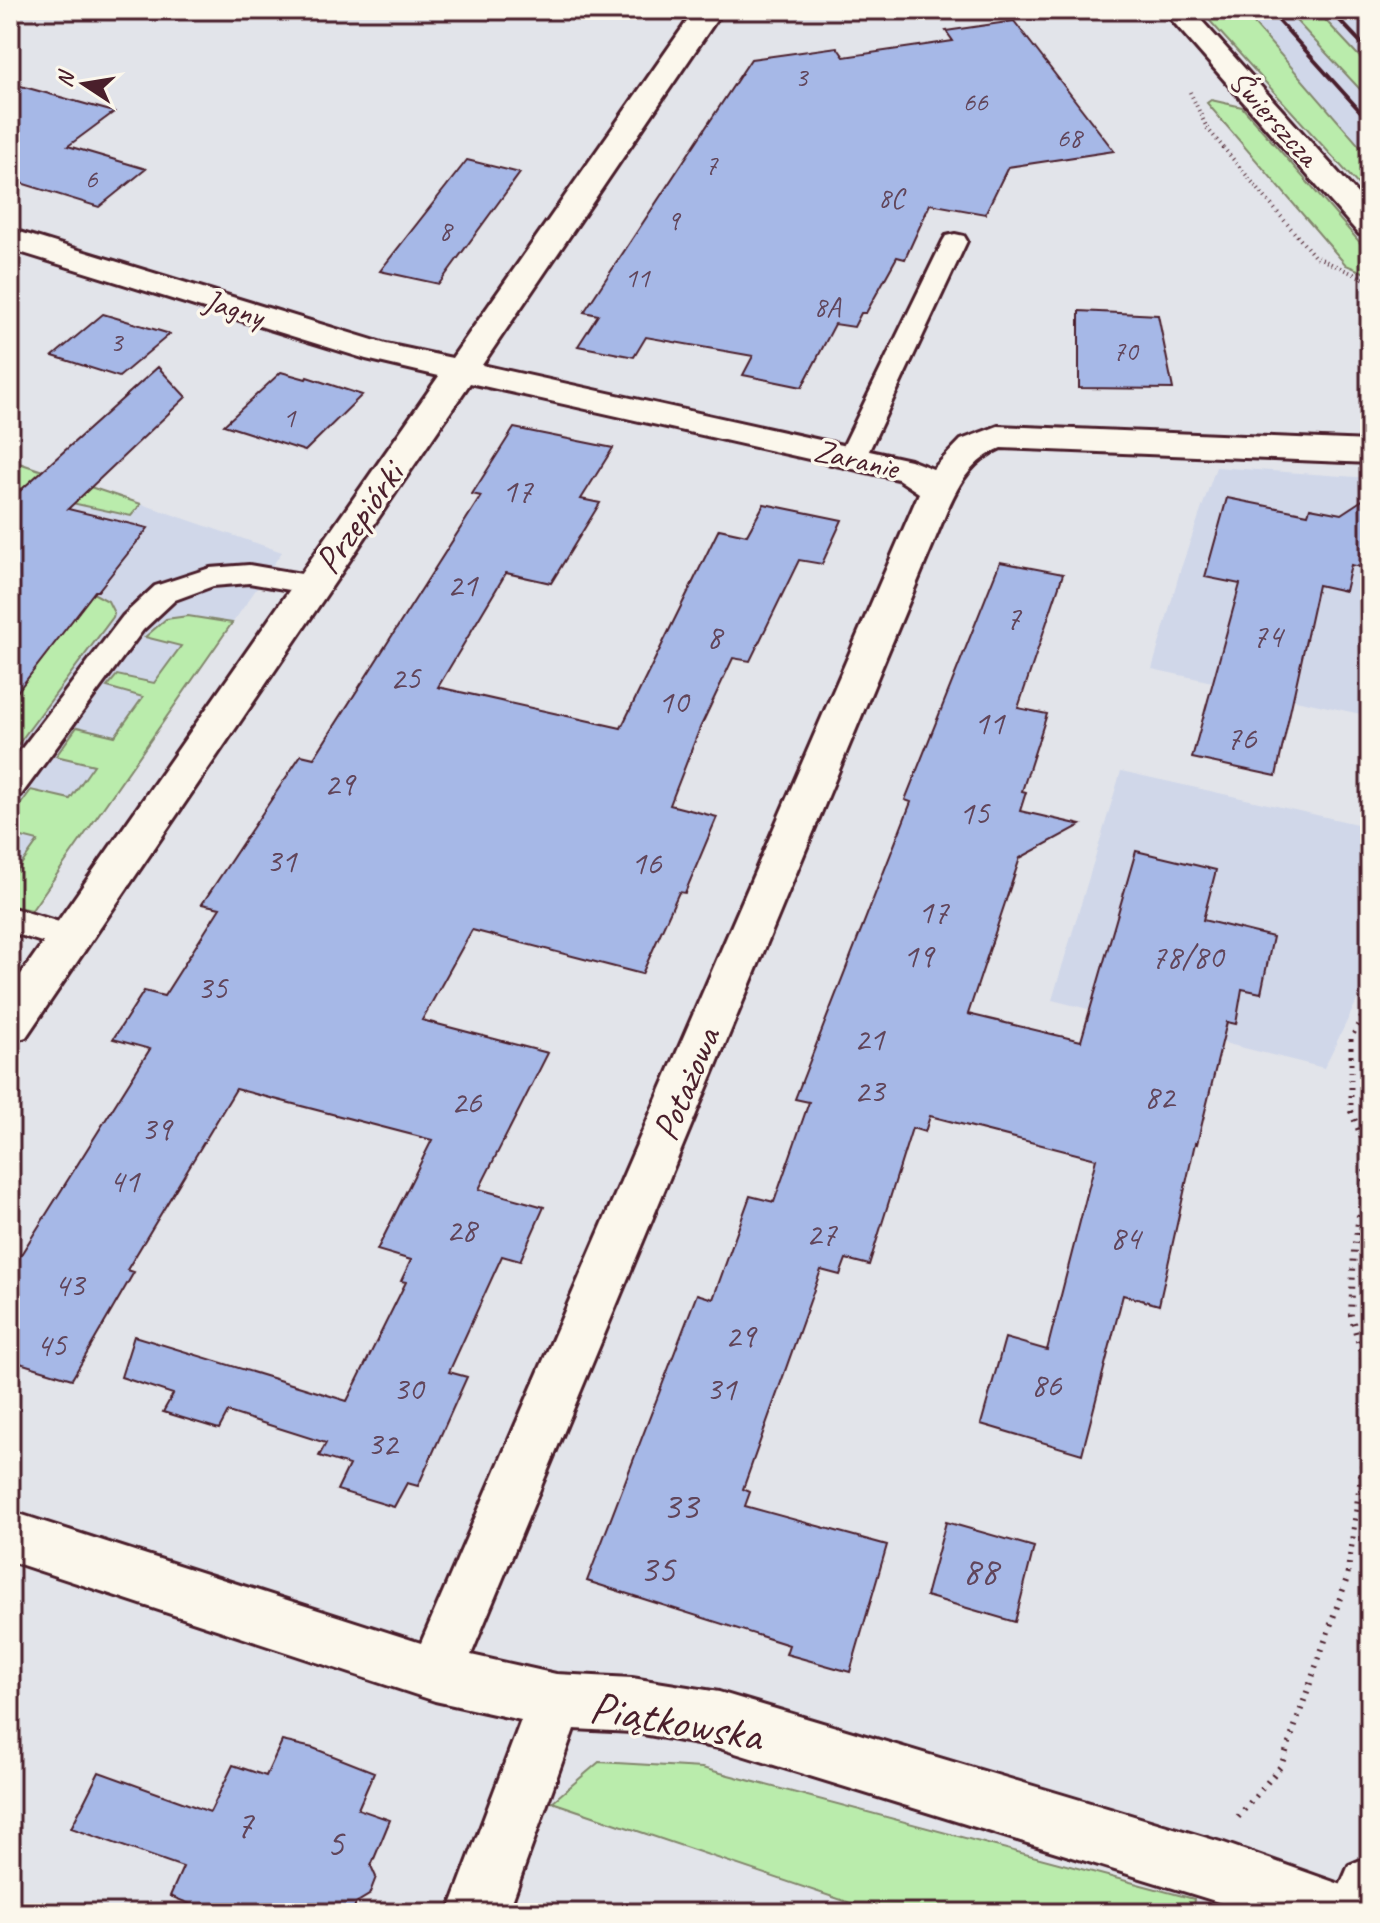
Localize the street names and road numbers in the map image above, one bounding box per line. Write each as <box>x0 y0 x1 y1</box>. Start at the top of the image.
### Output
street label: Świerszcza <box>1220 61 1330 177</box>
street label: Jagny <box>197 279 272 337</box>
street label: Zaranie <box>810 429 905 489</box>
street label: Przepiórki <box>304 450 416 583</box>
street label: Potażowa <box>641 1018 732 1147</box>
street label: Piątkowska <box>586 1677 769 1765</box>

